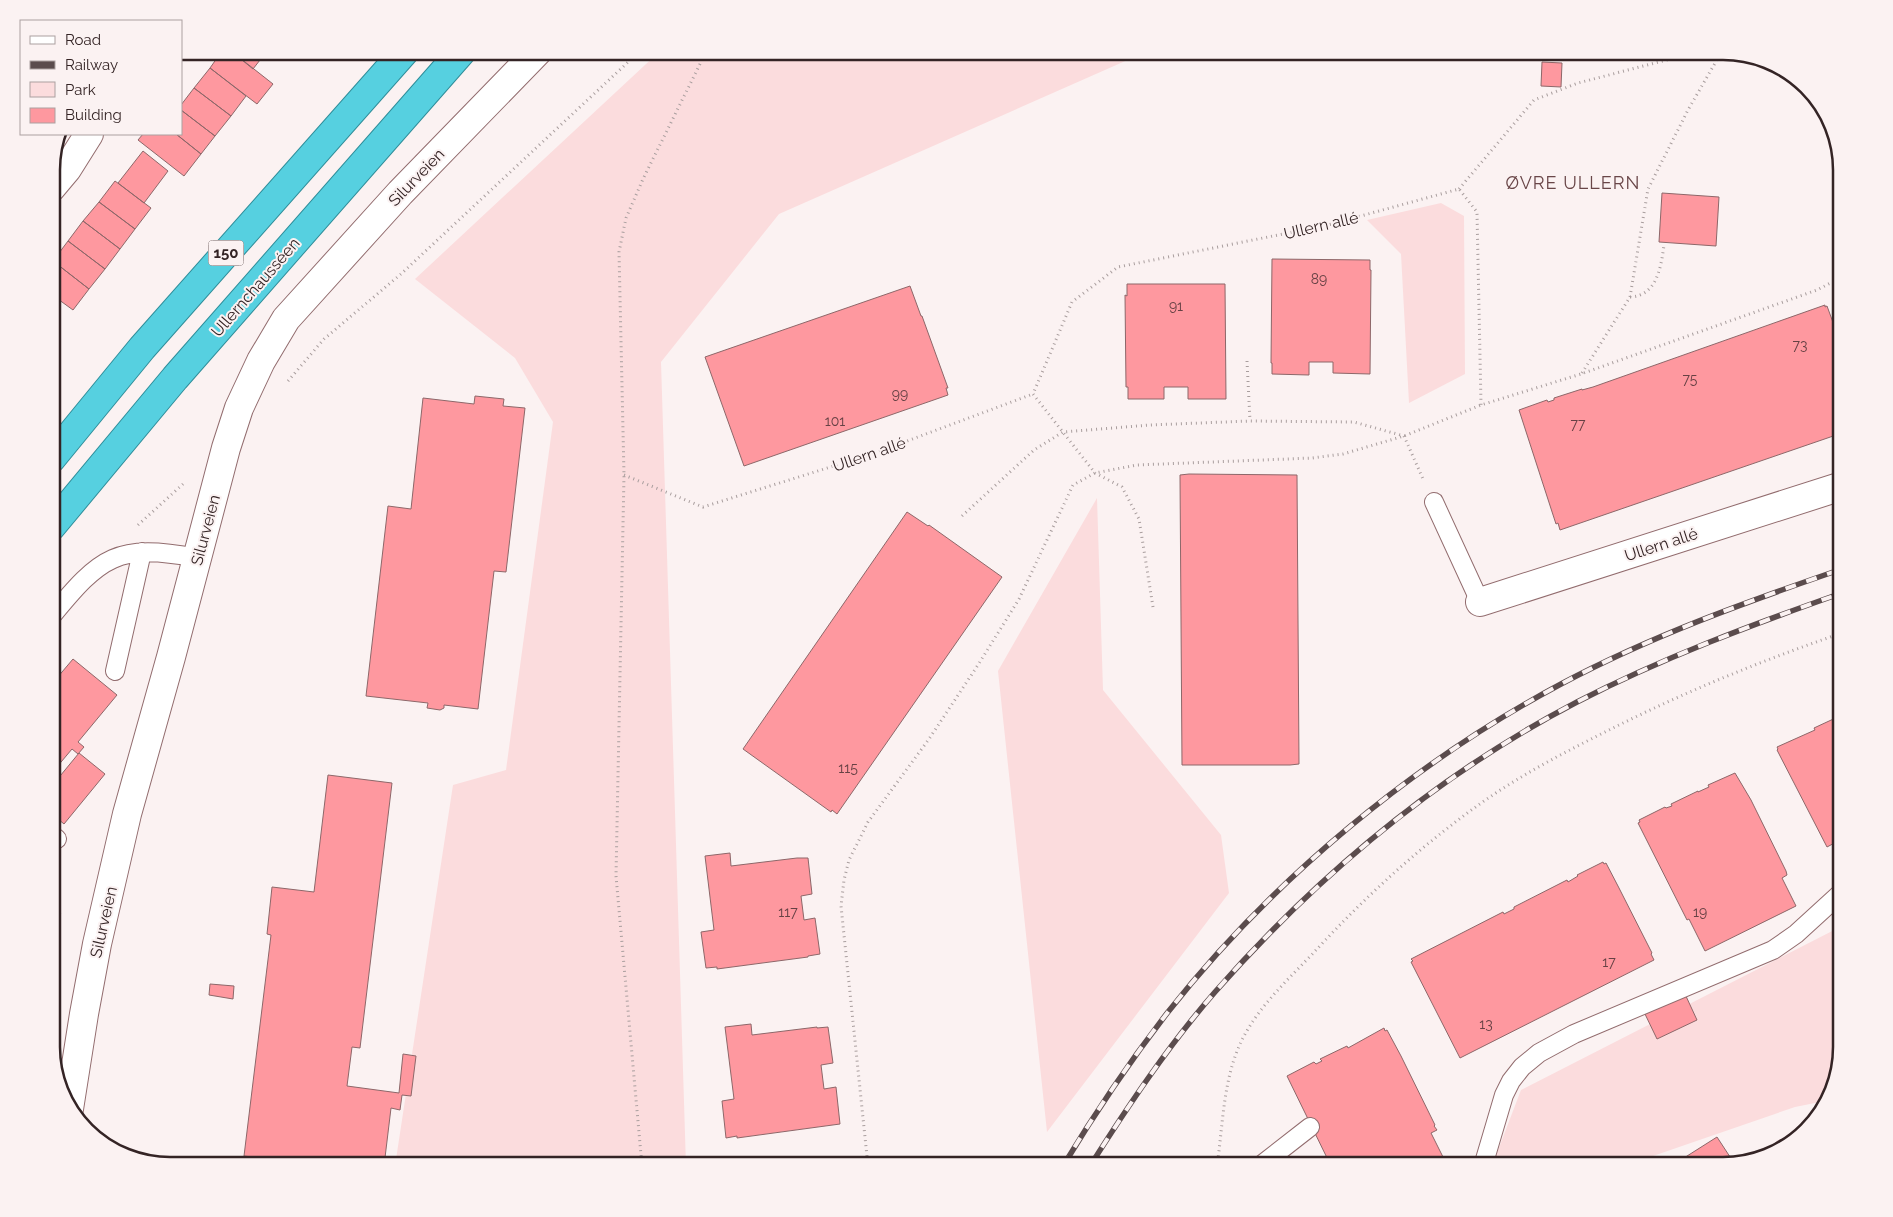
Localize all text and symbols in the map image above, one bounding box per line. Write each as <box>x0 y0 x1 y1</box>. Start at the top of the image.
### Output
legend <box>20 20 182 135</box>
text: Road <box>65 31 101 49</box>
text: Railway <box>65 56 118 74</box>
text: Park <box>65 81 96 99</box>
text: Building <box>65 106 122 124</box>
street label: Silurveien <box>384 145 448 210</box>
district label: ØVRE ULLERN <box>1506 172 1640 193</box>
street label: Ullern allé <box>1282 208 1360 243</box>
street label: Ullernchausséen <box>207 234 304 341</box>
road number: 150 <box>208 240 244 266</box>
house number: 89 <box>1311 271 1327 287</box>
house number: 91 <box>1169 298 1183 314</box>
house number: 73 <box>1793 337 1807 353</box>
house number: 75 <box>1683 371 1698 387</box>
house number: 99 <box>892 386 908 402</box>
house number: 101 <box>825 413 845 429</box>
house number: 77 <box>1571 416 1586 432</box>
street label: Ullern allé <box>830 433 908 476</box>
street label: Silurveien <box>187 493 224 568</box>
street label: Ullern allé <box>1622 524 1700 565</box>
house number: 115 <box>838 760 858 776</box>
street label: Silurveien <box>86 885 121 960</box>
house number: 117 <box>778 904 798 920</box>
house number: 19 <box>1693 904 1707 920</box>
house number: 17 <box>1602 954 1616 970</box>
house number: 13 <box>1479 1016 1493 1032</box>

